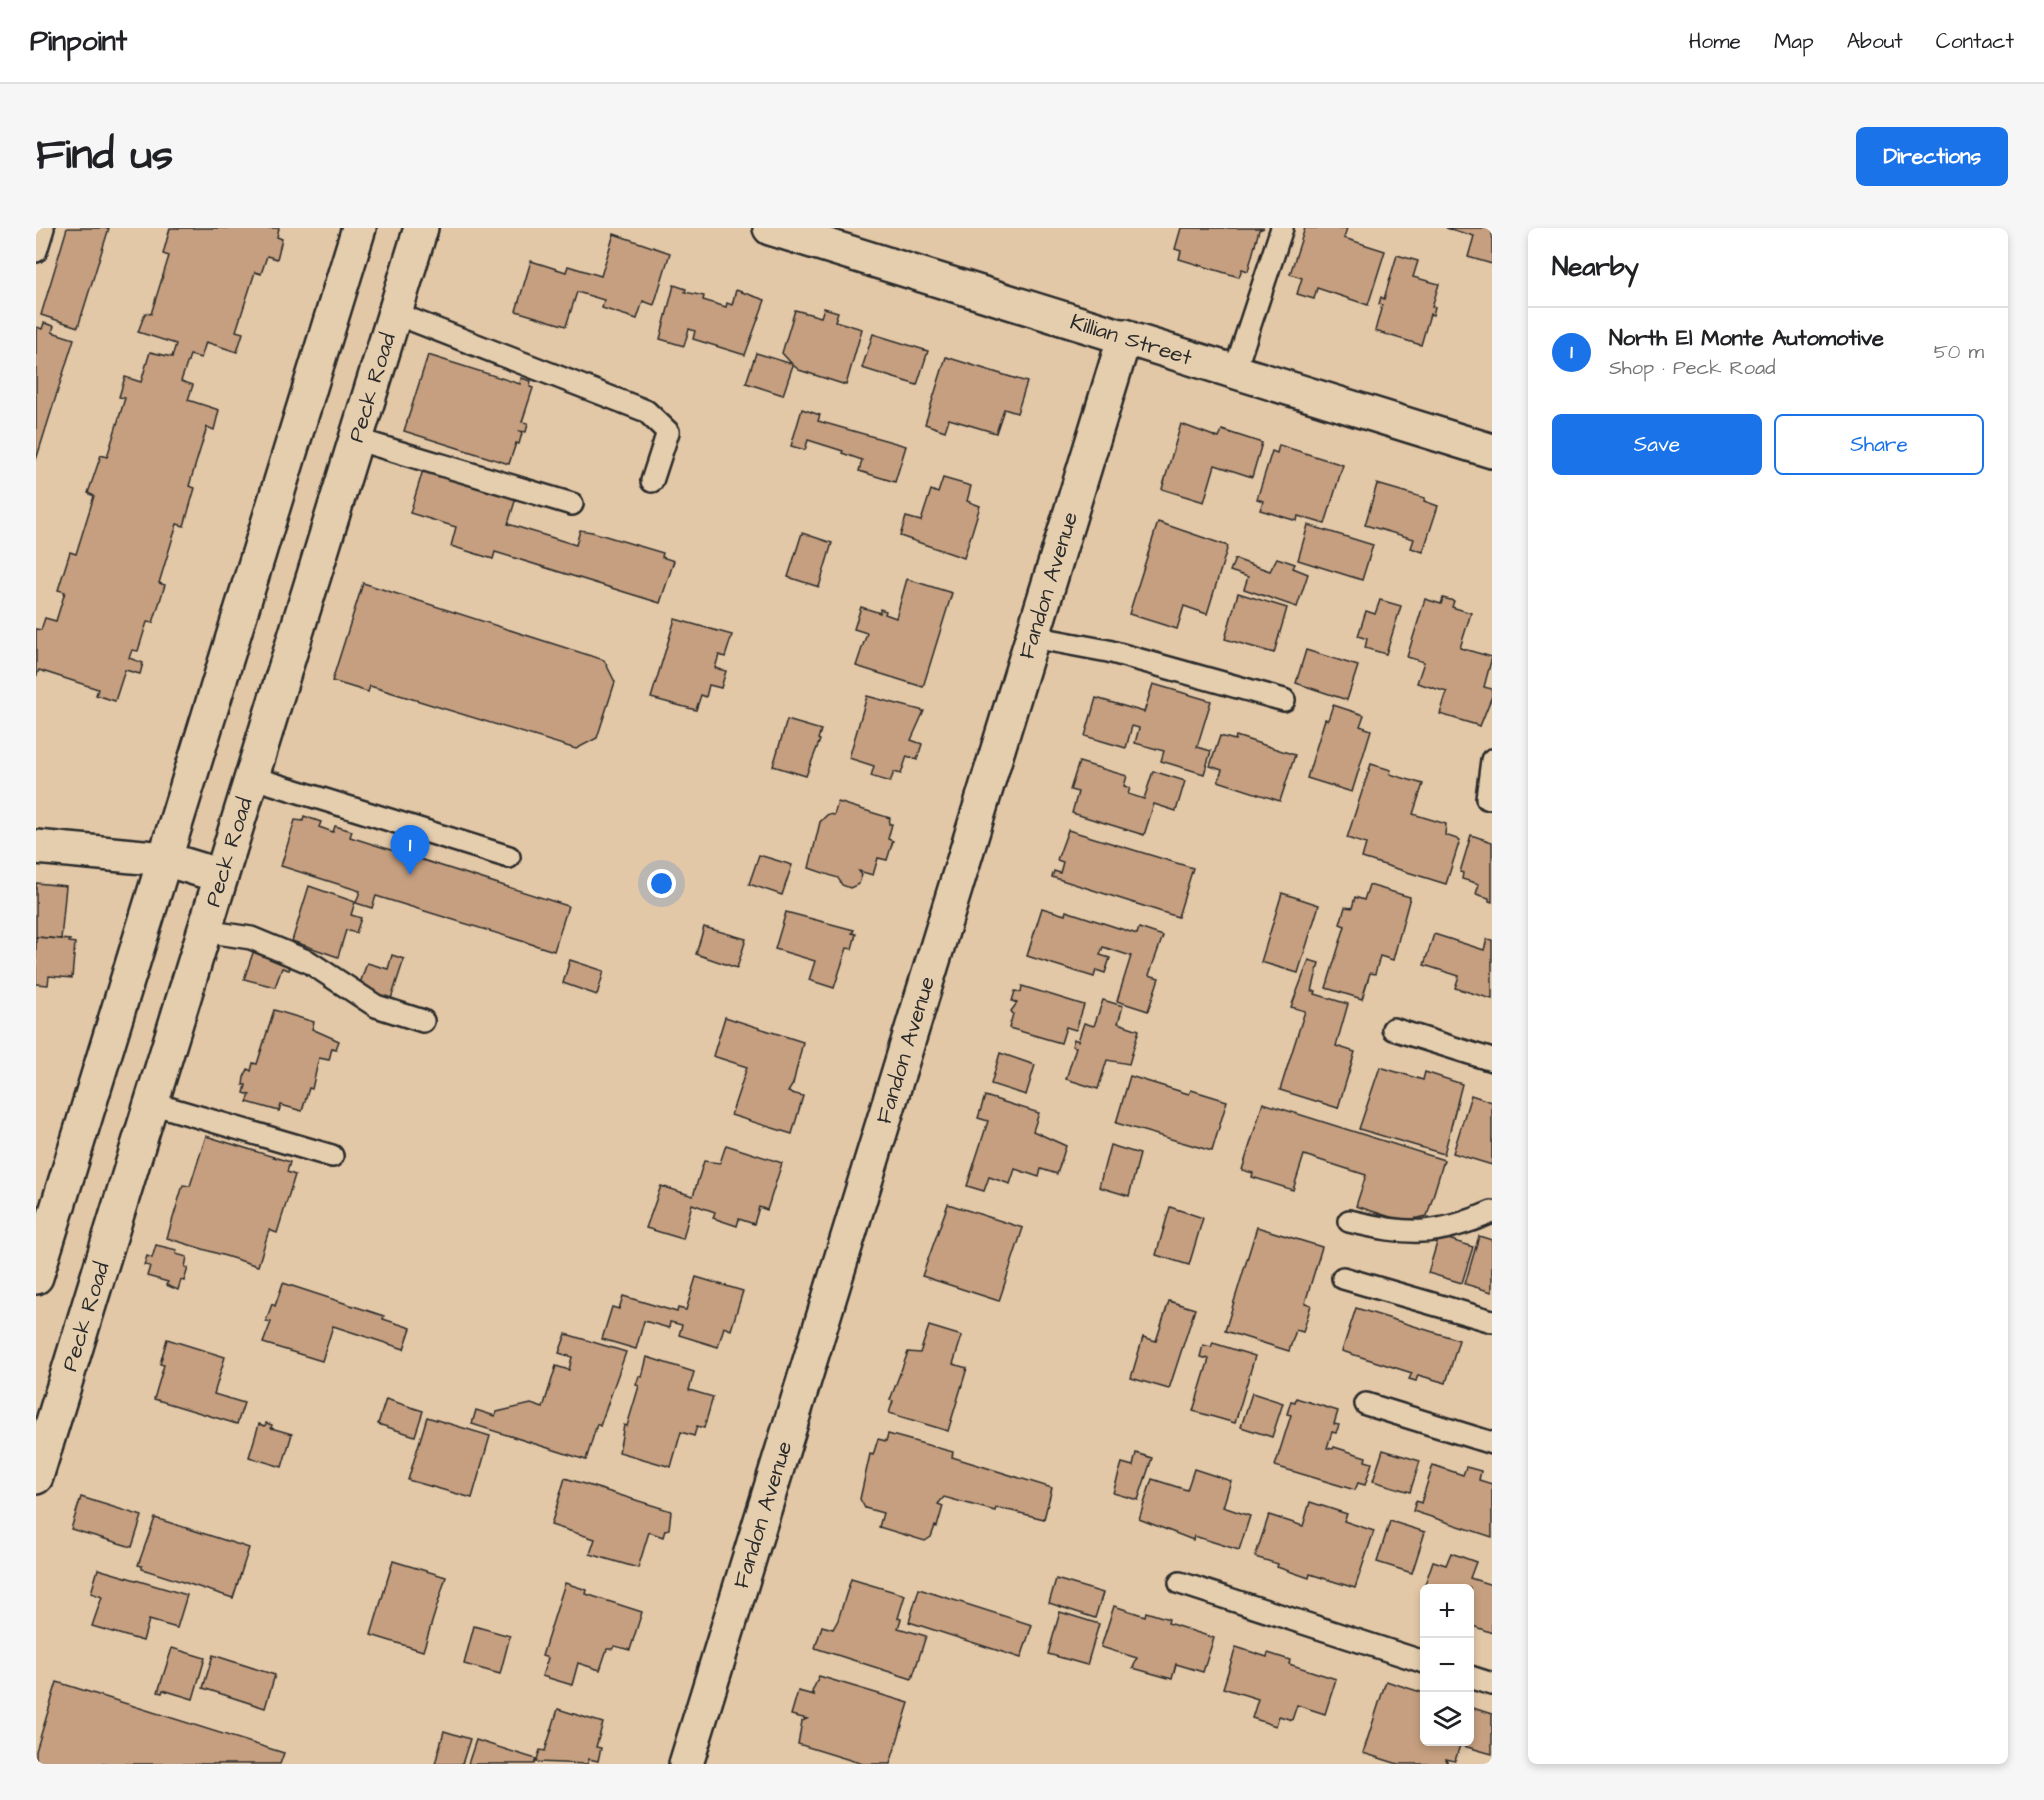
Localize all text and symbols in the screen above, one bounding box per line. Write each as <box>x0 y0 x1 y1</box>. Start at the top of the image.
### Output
text: Pinpoint <box>30 22 127 61</box>
text: Home <box>1689 27 1741 56</box>
text: Map <box>1774 27 1814 56</box>
text: About <box>1847 27 1903 56</box>
text: Contact <box>1936 27 2014 56</box>
text: Find us <box>36 127 173 185</box>
button: Directions <box>1856 127 2008 186</box>
text: Nearby <box>1552 249 1639 285</box>
street label: Killian Street <box>1066 306 1196 373</box>
text: North El Monte Automotive <box>1609 323 1884 354</box>
street label: Peck Road <box>340 329 403 446</box>
text: 1 <box>1570 338 1573 366</box>
text: 50 m <box>1934 338 1984 366</box>
text: Shop · Peck Road <box>1609 354 1775 382</box>
button: Save <box>1552 414 1762 475</box>
button: Share <box>1774 414 1984 475</box>
street label: Fandon Avenue <box>1011 508 1086 663</box>
street label: Peck Road <box>197 794 260 910</box>
pin: 1 <box>390 826 430 875</box>
your location <box>647 869 676 898</box>
street label: Fandon Avenue <box>868 972 943 1127</box>
street label: Peck Road <box>54 1258 117 1375</box>
street label: Fandon Avenue <box>725 1437 800 1592</box>
map controls <box>1420 1584 1474 1746</box>
button: + <box>1420 1584 1474 1638</box>
button: − <box>1420 1638 1474 1692</box>
button: layers <box>1420 1692 1474 1746</box>

